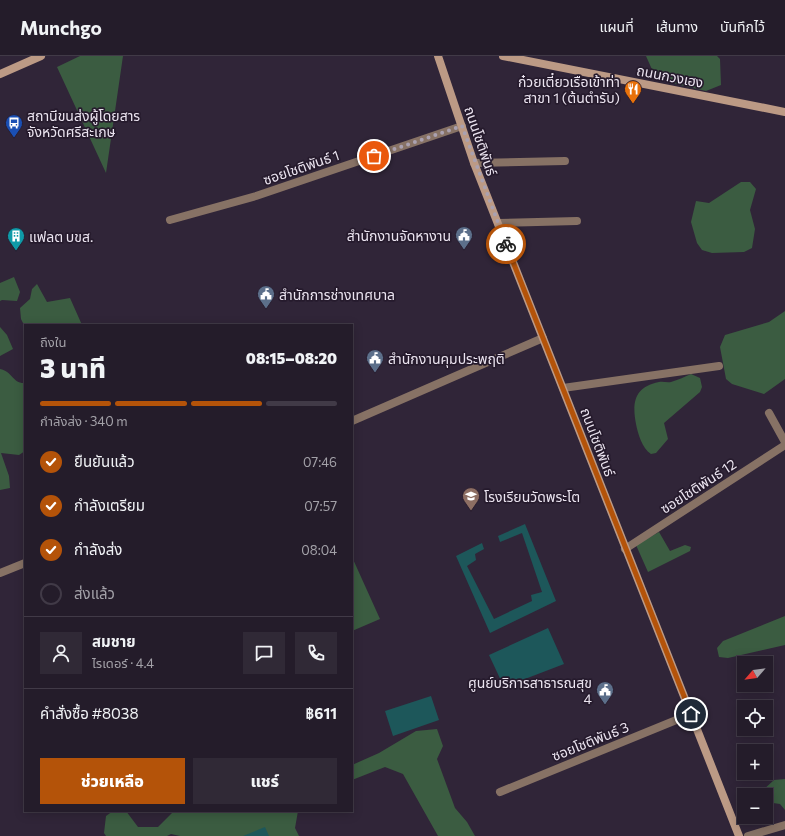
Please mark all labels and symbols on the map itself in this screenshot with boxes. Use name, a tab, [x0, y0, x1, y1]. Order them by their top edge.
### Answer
street label: ถนนกวงเฮง	[635, 61, 705, 91]
place label: ก๋วยเตี๋ยวเรือเข้าท่า สาขา 1 (ต้นตำรับ)	[518, 72, 620, 106]
restaurant icon: ก๋วยเตี๋ยวเรือเข้าท่า สาขา 1 (ต้นตำรับ)	[623, 79, 643, 104]
street label: ถนนโชติพันธ์	[461, 104, 501, 178]
place label: สถานีขนส่งผู้โดยสาร จังหวัดศรีสะเกษ	[27, 107, 140, 140]
bus stop icon: สถานีขนส่งผู้โดยสาร จังหวัดศรีสะเกษ	[4, 113, 24, 138]
pin	[357, 139, 391, 173]
street label: ซอยโชติพันธ์ 1	[261, 146, 341, 188]
courier	[486, 224, 526, 264]
public building icon: สำนักงานจัดหางาน	[454, 225, 474, 250]
building icon: แฟลต บขส.	[6, 226, 26, 251]
place label: สำนักงานจัดหางาน	[347, 227, 451, 244]
place label: แฟลต บขส.	[29, 228, 93, 245]
public building icon: สำนักการช่างเทศบาล	[256, 284, 276, 309]
place label: สำนักการช่างเทศบาล	[279, 286, 395, 303]
public building icon: สำนักงานคุมประพฤติ	[365, 348, 385, 373]
place label: สำนักงานคุมประพฤติ	[388, 350, 505, 368]
street label: ถนนโชติพันธ์	[577, 405, 619, 479]
street label: ซอยโชติพันธ์ 12	[657, 455, 739, 517]
school or university icon: โรงเรียนวัดพระโต	[461, 486, 481, 511]
place label: โรงเรียนวัดพระโต	[484, 488, 580, 505]
north arrow	[737, 656, 773, 692]
place label: ศูนย์บริการสาธารณสุข 4	[468, 674, 593, 707]
public building icon: ศูนย์บริการสาธารณสุข 4	[595, 680, 615, 705]
pin	[674, 697, 708, 731]
street label: ซอยโชติพันธ์ 3	[549, 718, 631, 764]

